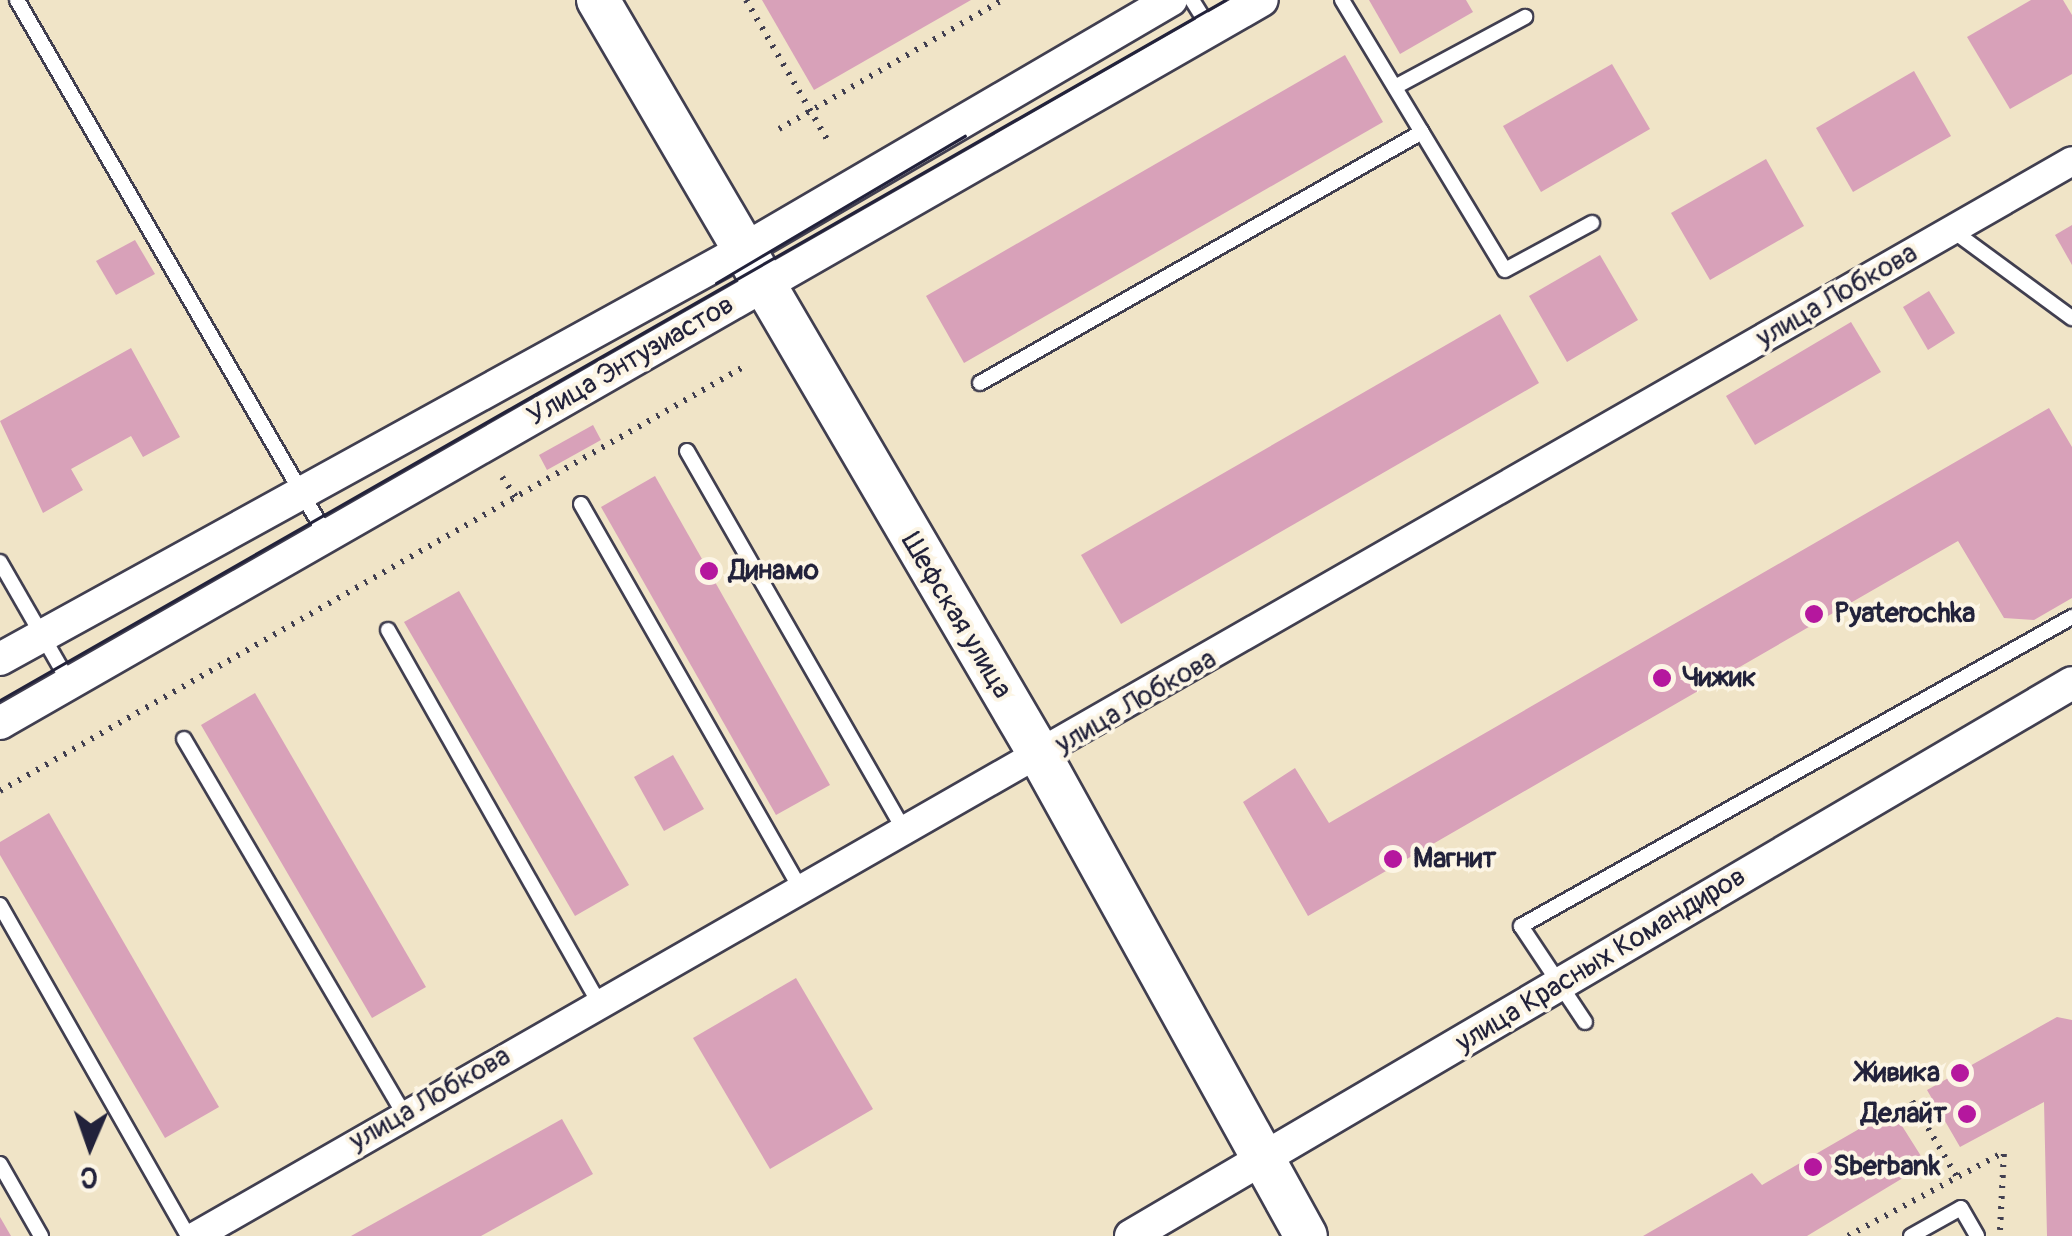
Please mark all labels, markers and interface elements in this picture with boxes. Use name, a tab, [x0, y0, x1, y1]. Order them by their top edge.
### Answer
street label: улица Лобкова	[1751, 236, 1923, 356]
street label: Улица Энтузиастов	[522, 288, 740, 434]
street label: Шефская улица	[893, 527, 1019, 705]
place label: Динамо	[729, 554, 819, 588]
marker: Динамо	[698, 560, 720, 582]
place label: Pyaterochka	[1834, 597, 1975, 631]
marker: Pyaterochka	[1803, 603, 1825, 625]
street label: улица Лобкова	[1050, 642, 1222, 762]
place label: Чижик	[1682, 661, 1756, 695]
marker: Чижик	[1651, 667, 1673, 689]
place label: Магнит	[1413, 842, 1496, 876]
marker: Магнит	[1382, 848, 1404, 870]
street label: улица Красных Командиров	[1450, 860, 1752, 1060]
street label: улица Лобкова	[344, 1039, 516, 1159]
place label: Живика	[1857, 1056, 1940, 1090]
marker: Живика	[1949, 1062, 1971, 1084]
north arrow	[40, 1096, 140, 1196]
place label: Делайт	[1861, 1097, 1947, 1131]
marker: Делайт	[1956, 1103, 1978, 1125]
place label: Sberbank	[1833, 1150, 1940, 1184]
marker: Sberbank	[1802, 1156, 1824, 1178]
text: С	[80, 1159, 98, 1194]

